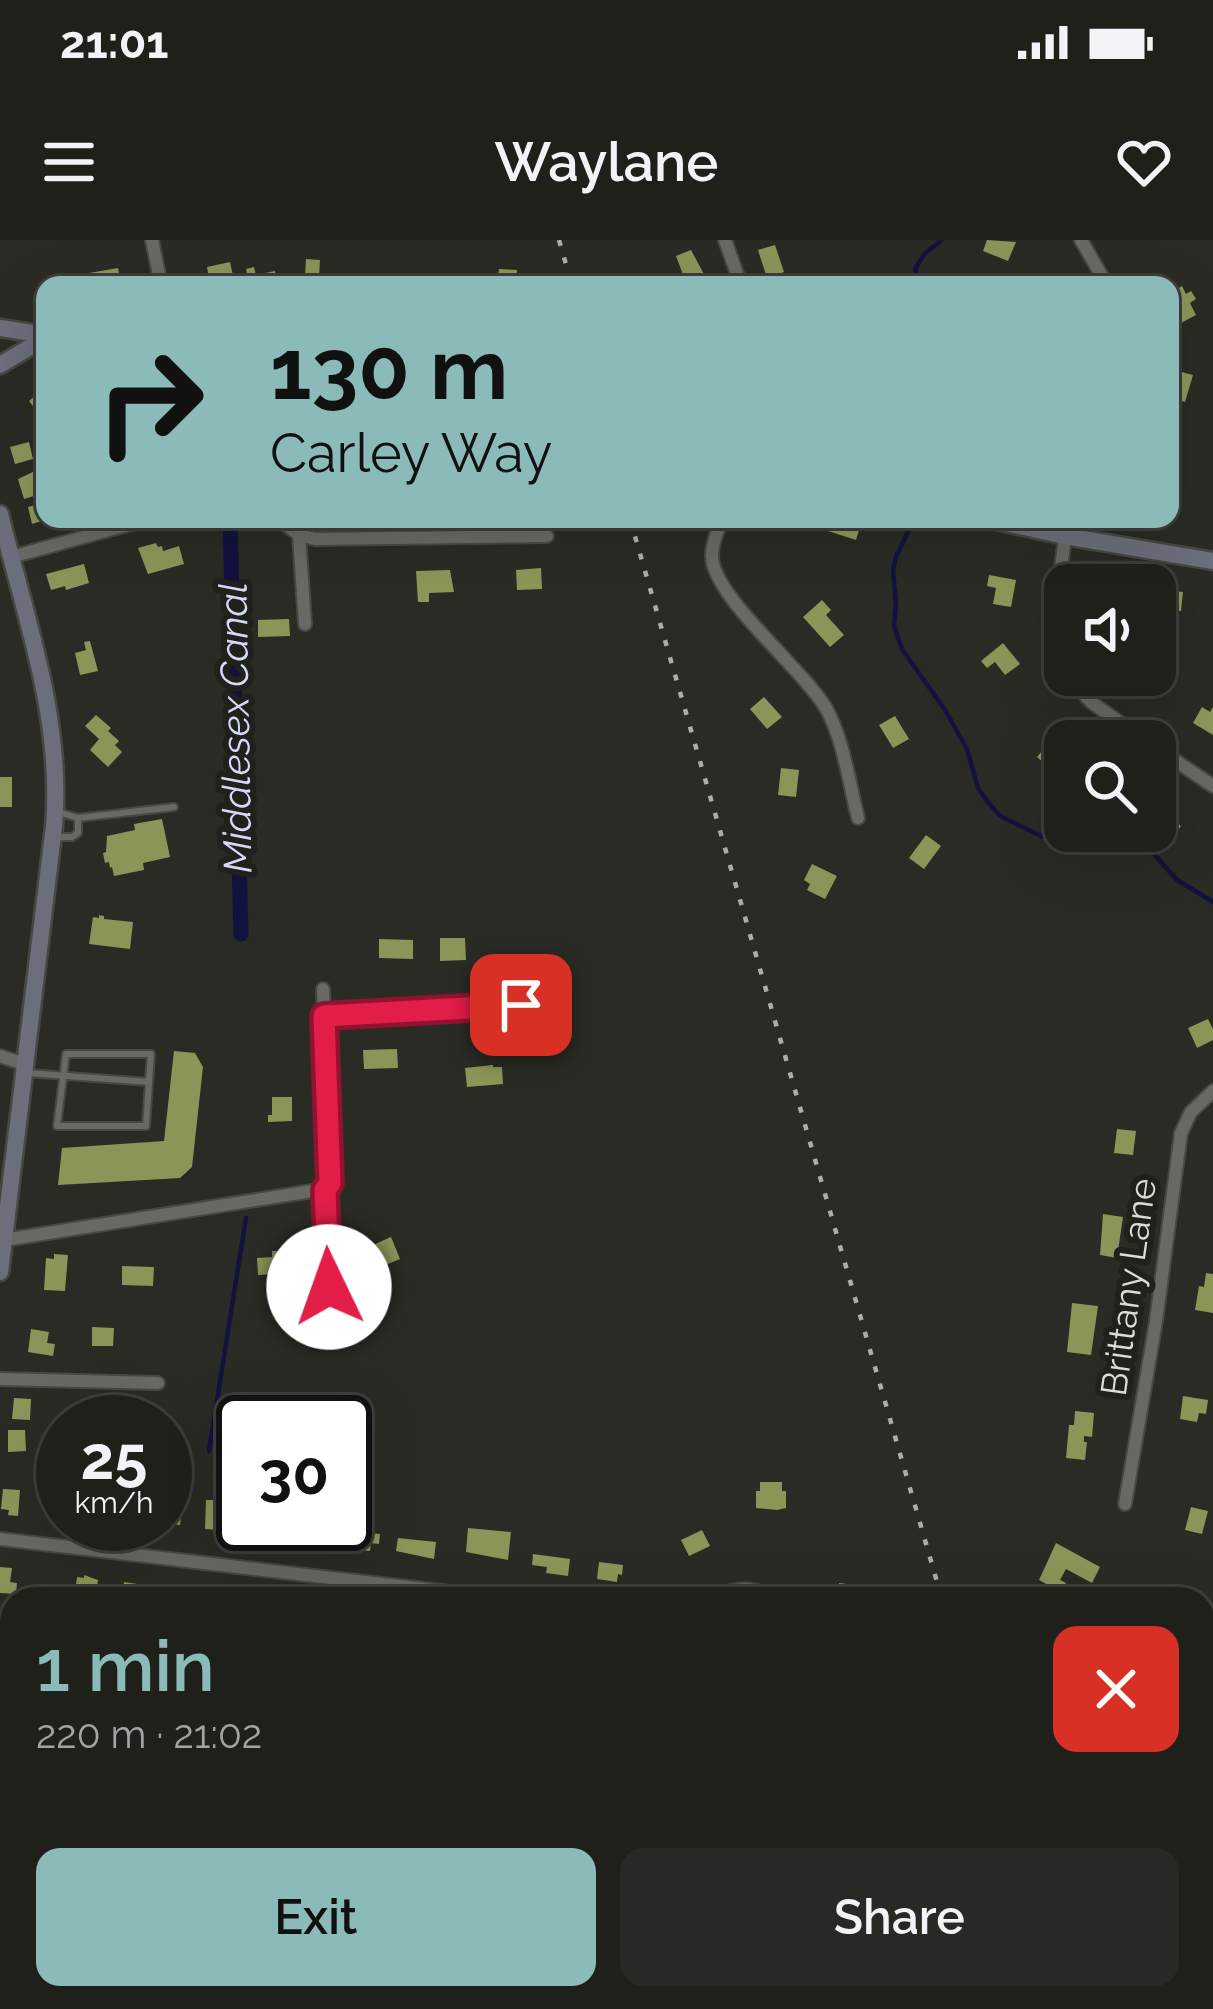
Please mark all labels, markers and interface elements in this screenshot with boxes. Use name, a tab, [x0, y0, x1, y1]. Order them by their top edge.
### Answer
text: 21:01	[60, 16, 169, 69]
icon: menu	[36, 129, 102, 195]
icon: heart	[1111, 129, 1177, 195]
text: Waylane	[495, 130, 718, 194]
text: 130 m	[270, 320, 508, 419]
icon: right	[72, 324, 228, 480]
text: Carley Way	[270, 421, 552, 485]
map controls	[1044, 564, 1176, 852]
button: sound	[1044, 564, 1176, 696]
water label: Middlesex Canal	[209, 582, 261, 874]
button: search	[1044, 720, 1176, 852]
pin	[470, 954, 572, 1056]
icon: arrive	[488, 972, 554, 1038]
street label: Brittany Lane	[1092, 1176, 1164, 1398]
position arrow	[266, 1224, 392, 1350]
speed limit sign: 30	[216, 1395, 372, 1551]
text: 25	[80, 1423, 148, 1493]
text: km/h	[74, 1485, 154, 1520]
text: 1 min	[36, 1623, 215, 1708]
button: close	[1053, 1626, 1179, 1752]
text: 220 m · 21:02	[36, 1711, 262, 1757]
button: Exit	[36, 1848, 596, 1986]
button: Share	[620, 1848, 1179, 1986]

